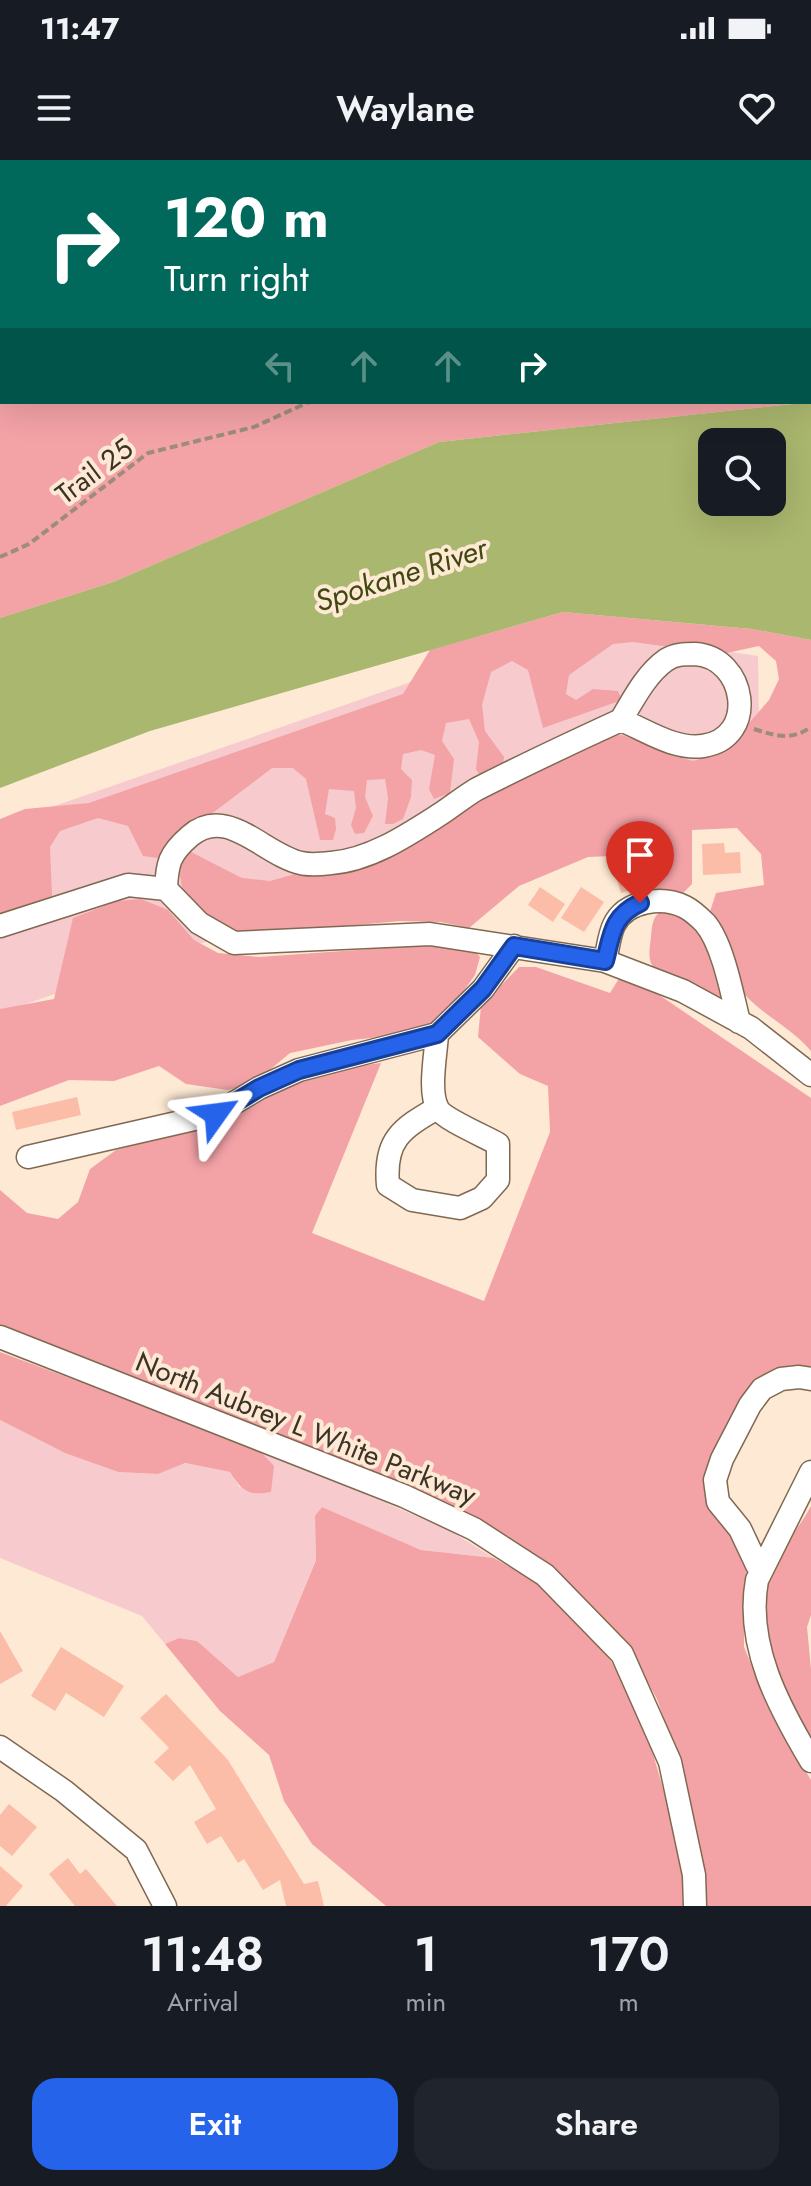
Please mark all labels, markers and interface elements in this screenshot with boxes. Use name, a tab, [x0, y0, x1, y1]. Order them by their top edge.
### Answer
text: 11:47	[40, 7, 119, 50]
text: Waylane	[336, 82, 475, 134]
icon: menu	[32, 86, 76, 130]
icon: heart	[735, 86, 779, 130]
text: 120 m	[164, 177, 329, 258]
icon: right	[32, 192, 136, 296]
text: Turn right	[164, 252, 309, 304]
icon: left	[258, 344, 302, 388]
icon: ahead	[342, 344, 386, 388]
icon: ahead	[426, 344, 470, 388]
icon: right	[510, 344, 554, 388]
map controls	[698, 428, 786, 516]
button: search	[698, 428, 786, 516]
street label: Trail 25	[47, 429, 142, 514]
water label: Spokane River	[309, 526, 494, 623]
pin	[606, 821, 674, 903]
icon: arrive	[618, 833, 662, 877]
position arrow	[174, 1072, 258, 1156]
street label: North Aubrey L White Parkway	[129, 1341, 483, 1516]
text: 11:48	[141, 1920, 264, 1989]
text: 1	[414, 1920, 438, 1989]
text: 170	[587, 1920, 670, 1989]
text: Arrival	[167, 1983, 239, 2021]
text: min	[406, 1983, 446, 2021]
text: m	[618, 1983, 639, 2021]
button: Exit	[32, 2078, 398, 2170]
button: Share	[414, 2078, 779, 2170]

